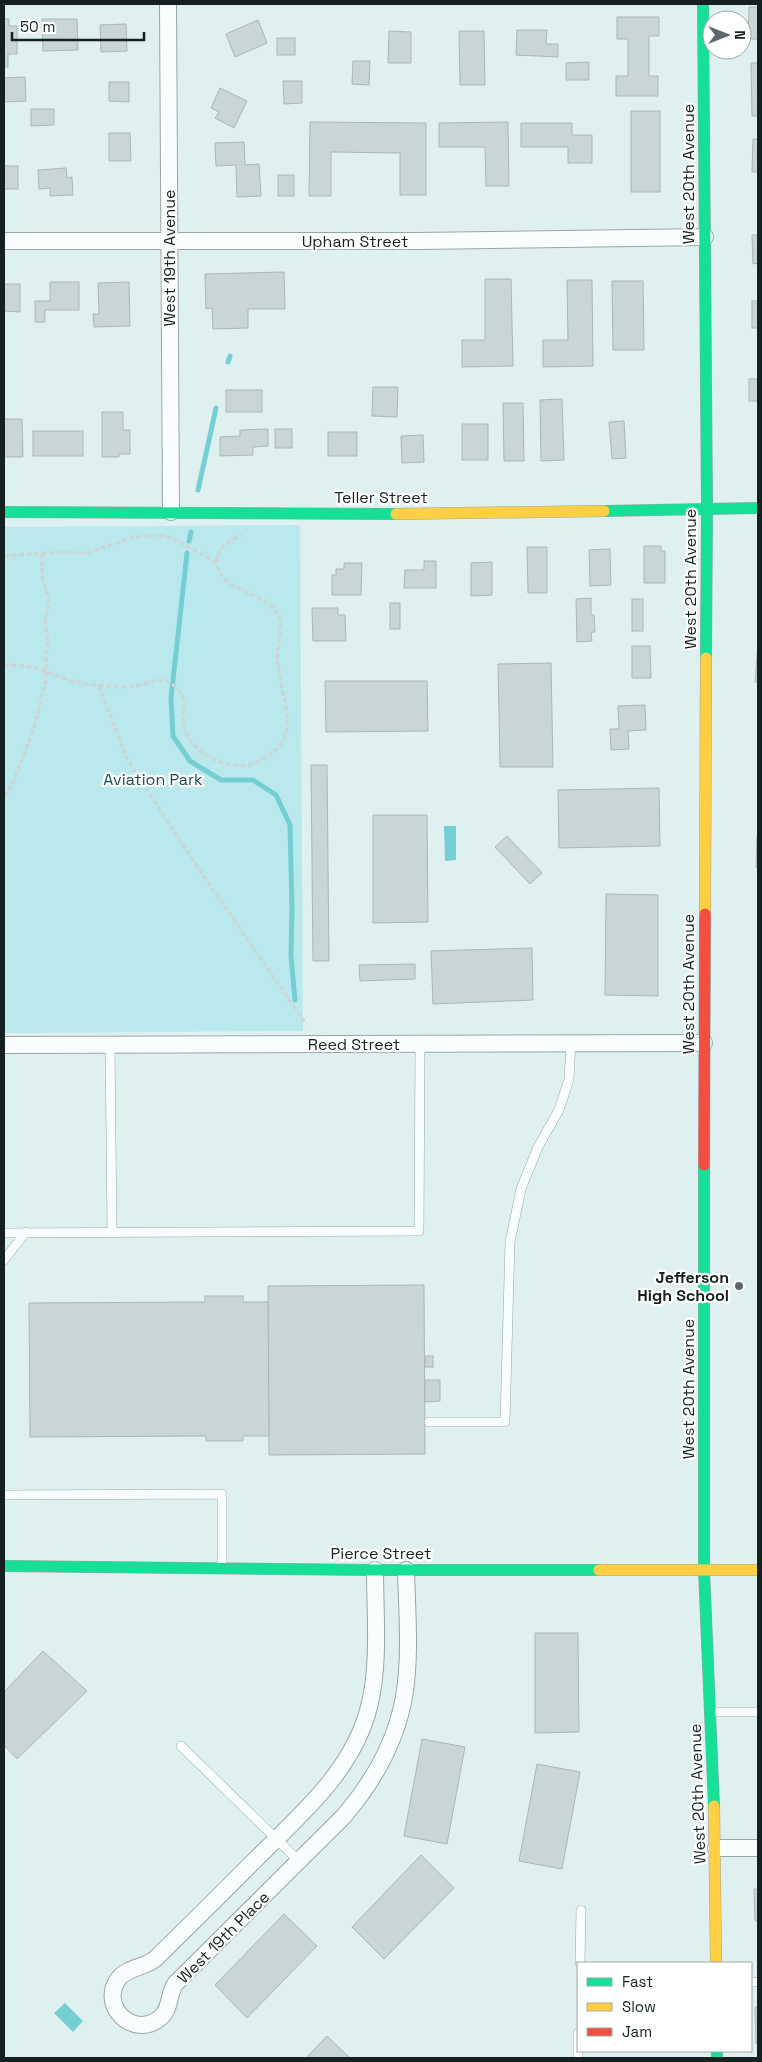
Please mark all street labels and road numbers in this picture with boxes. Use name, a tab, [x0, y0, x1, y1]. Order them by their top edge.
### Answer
street label: West 20th Avenue	[678, 104, 699, 244]
street label: West 19th Avenue	[159, 189, 180, 327]
street label: Upham Street	[302, 231, 408, 252]
street label: Teller Street	[334, 487, 428, 508]
street label: West 20th Avenue	[680, 509, 701, 649]
street label: West 20th Avenue	[678, 914, 699, 1054]
street label: Reed Street	[308, 1034, 400, 1055]
street label: West 20th Avenue	[678, 1319, 699, 1459]
street label: Pierce Street	[331, 1543, 431, 1564]
street label: West 20th Avenue	[685, 1723, 710, 1865]
street label: West 19th Place	[173, 1887, 274, 1988]

